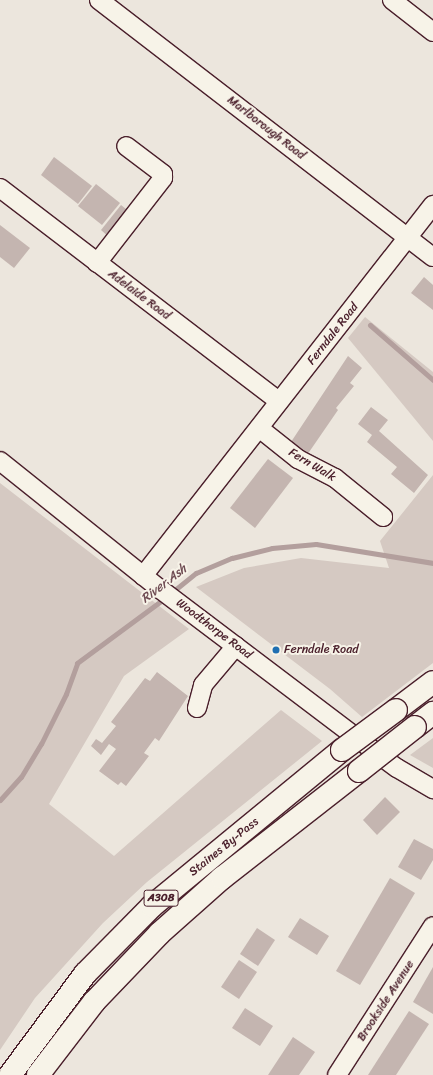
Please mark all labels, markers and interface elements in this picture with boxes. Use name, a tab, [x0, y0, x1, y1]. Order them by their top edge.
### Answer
street label: Marlborough Road	[224, 93, 308, 163]
street label: Adelaide Road	[105, 267, 173, 323]
street label: Ferndale Road	[304, 300, 362, 368]
street label: Fern Walk	[286, 445, 338, 485]
water label: River Ash	[138, 561, 190, 607]
street label: Woodthorpe Road	[173, 596, 255, 662]
place label: Ferndale Road	[284, 643, 358, 657]
marker: Ferndale Road	[271, 645, 281, 655]
street label: Staines By-Pass	[186, 815, 262, 879]
road number: A308	[143, 889, 179, 907]
street label: Brookside Avenue	[355, 958, 417, 1044]

